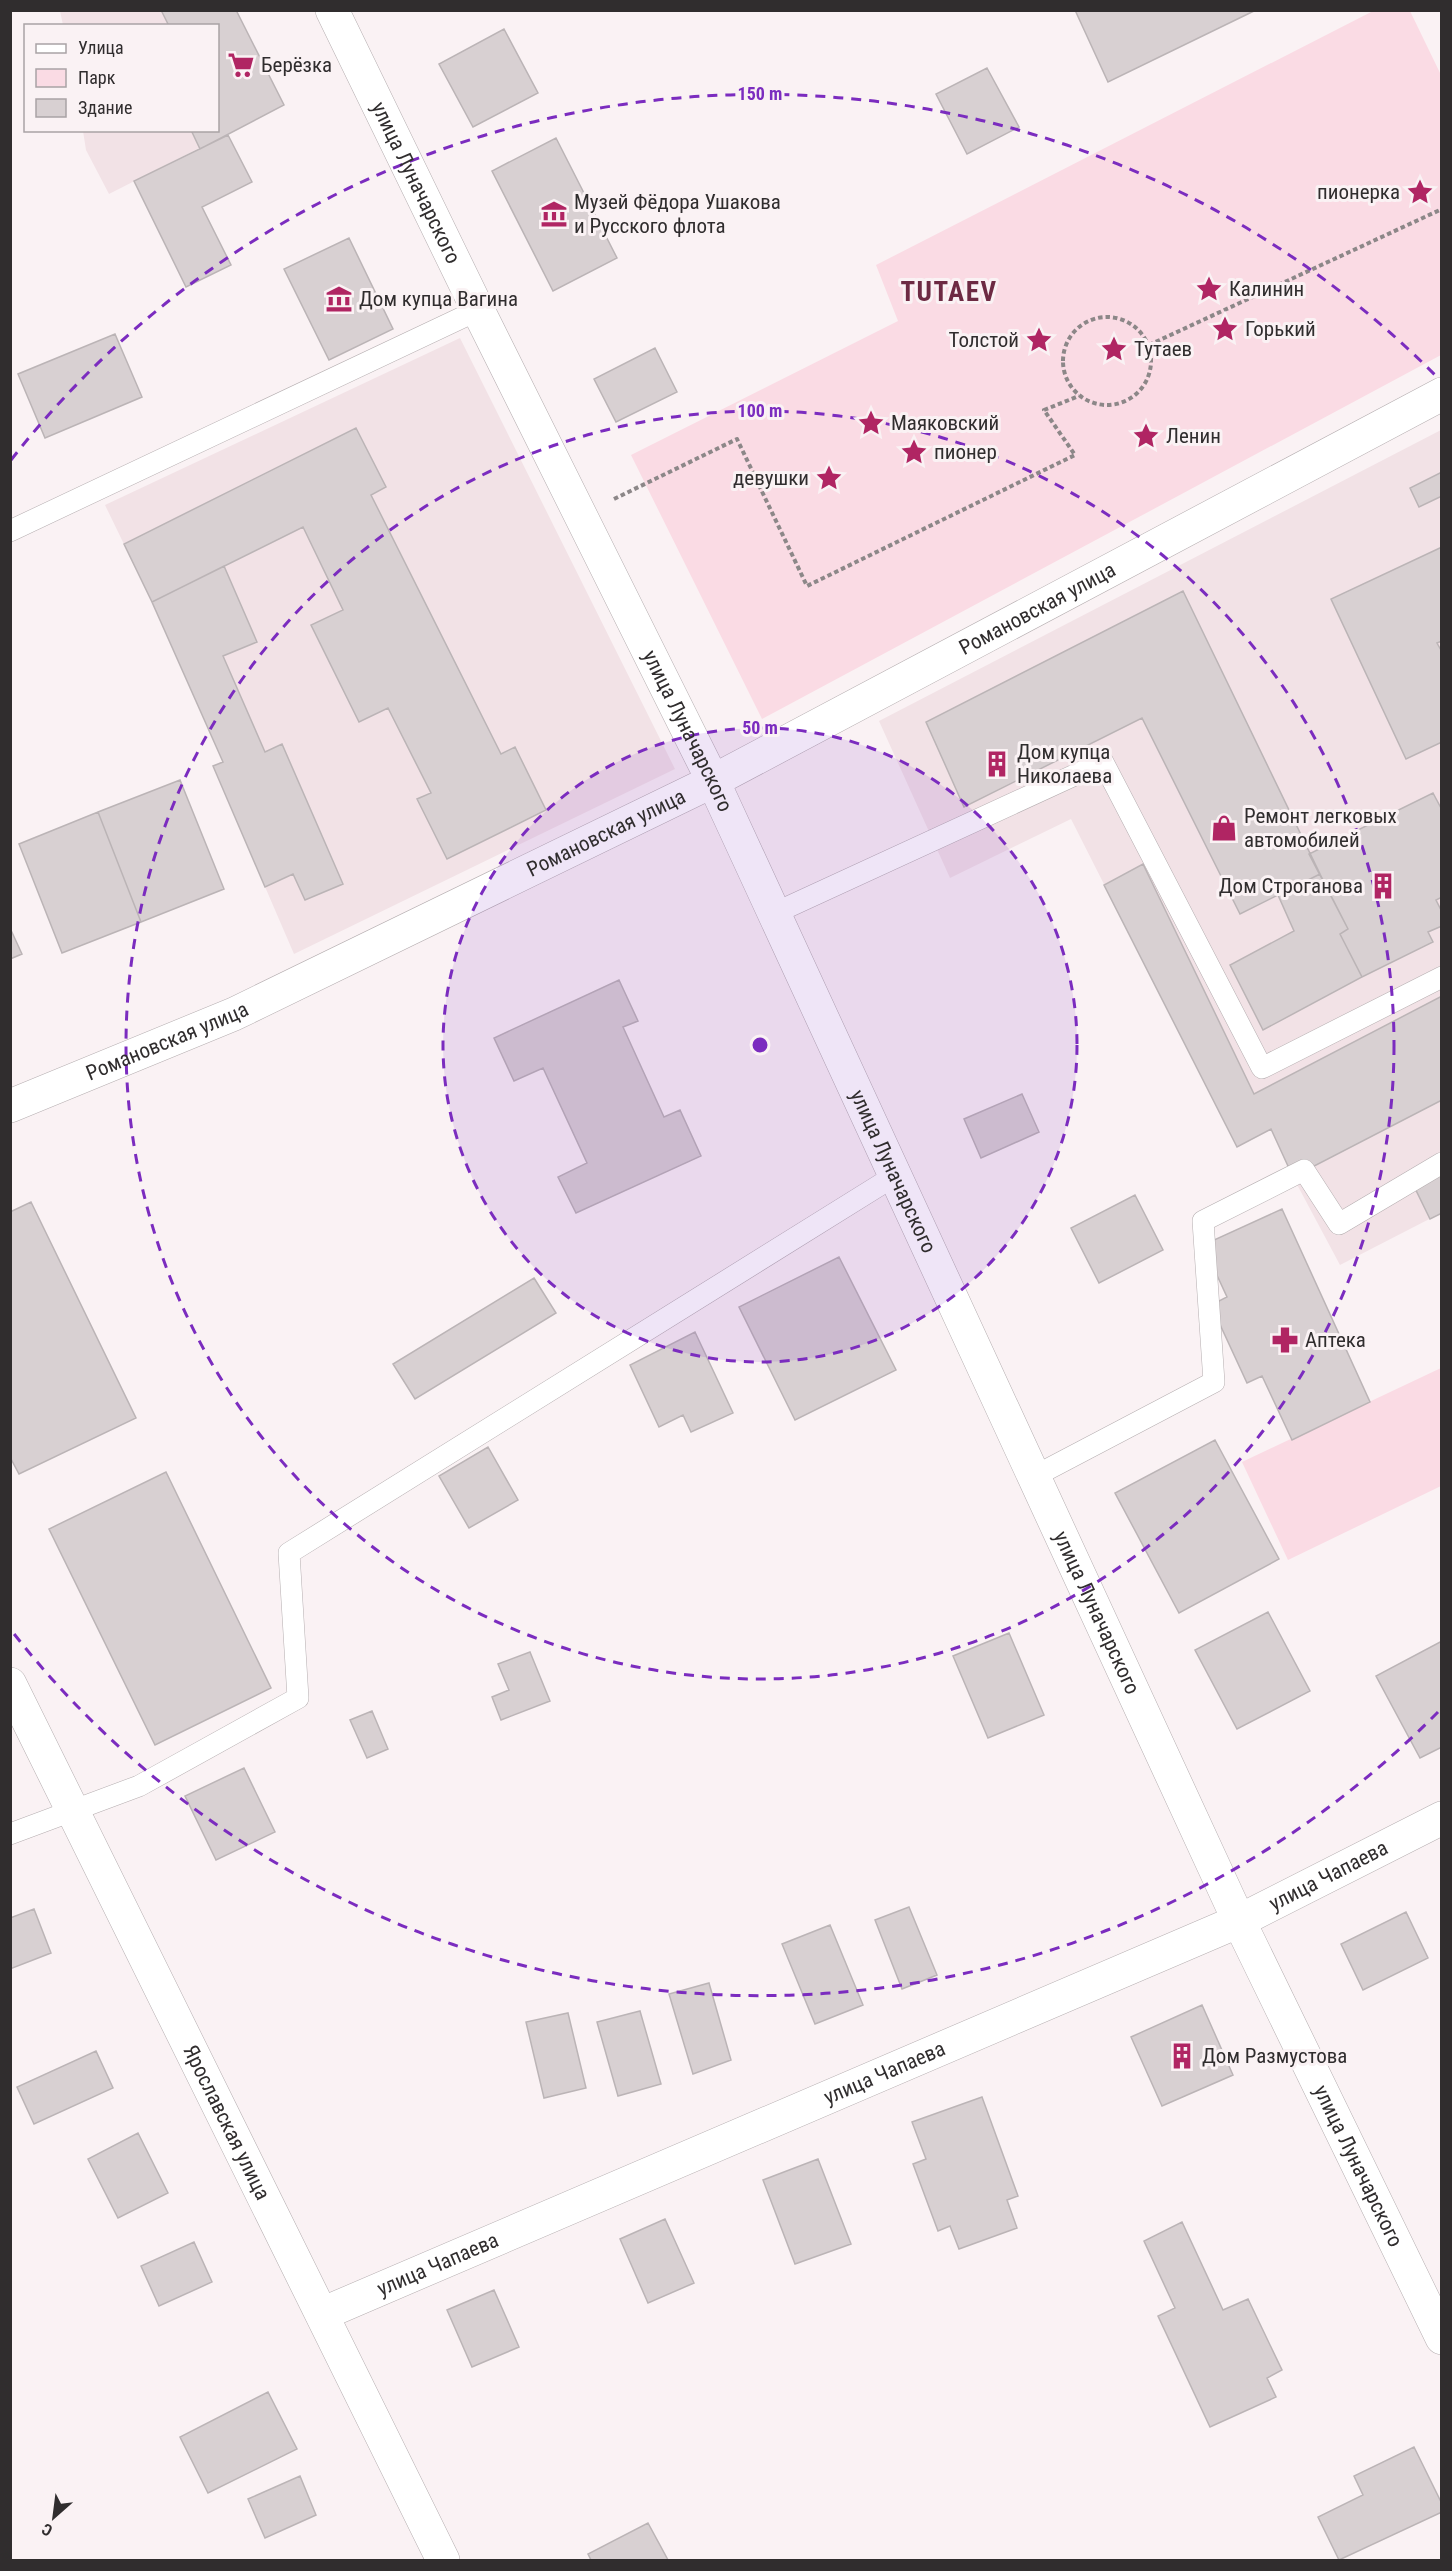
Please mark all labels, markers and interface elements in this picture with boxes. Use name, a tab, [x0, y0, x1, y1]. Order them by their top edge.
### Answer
legend	[24, 24, 219, 132]
text: Улица	[78, 37, 124, 58]
supermarket icon: Берёзка	[226, 50, 256, 80]
place label: Берёзка	[261, 53, 332, 77]
text: Парк	[78, 67, 116, 88]
text: 150 m	[738, 83, 782, 104]
text: Здание	[78, 97, 132, 118]
street label: улица Луначарского	[367, 98, 466, 267]
place icon: пионерка	[1405, 177, 1435, 207]
place label: пионерка	[1317, 180, 1400, 204]
place label: Музей Фёдора Ушакова и Русского флота	[574, 190, 781, 238]
museum icon: Музей Фёдора Ушакова и Русского флота	[539, 199, 569, 229]
place icon: Калинин	[1194, 274, 1224, 304]
district label: TUTAEV	[900, 276, 998, 308]
place label: Калинин	[1229, 277, 1304, 301]
museum icon: Дом купца Вагина	[324, 284, 354, 314]
place label: Дом купца Вагина	[359, 287, 518, 311]
place icon: Горький	[1210, 314, 1240, 344]
place label: Горький	[1245, 317, 1316, 341]
place icon: Толстой	[1024, 325, 1054, 355]
place label: Толстой	[949, 328, 1019, 352]
place icon: Тутаев	[1099, 334, 1129, 364]
place label: Тутаев	[1134, 337, 1192, 361]
text: 100 m	[738, 400, 782, 421]
place icon: Маяковский	[856, 408, 886, 438]
place label: Маяковский	[891, 411, 999, 435]
place icon: Ленин	[1131, 421, 1161, 451]
place label: Ленин	[1166, 424, 1221, 448]
place icon: пионер	[899, 437, 929, 467]
place label: пионер	[934, 440, 997, 464]
place icon: девушки	[814, 463, 844, 493]
place label: девушки	[733, 466, 809, 490]
street label: Романовская улица	[955, 558, 1119, 660]
street label: улица Луначарского	[638, 646, 737, 815]
text: 50 m	[742, 717, 778, 738]
place label: Дом купца Николаева	[1017, 740, 1112, 788]
building icon: Дом купца Николаева	[982, 749, 1012, 779]
street label: Романовская улица	[523, 784, 689, 882]
place label: Ремонт легковых автомобилей	[1244, 804, 1397, 852]
shop icon: Ремонт легковых автомобилей	[1209, 813, 1239, 843]
building icon: Дом Строганова	[1368, 871, 1398, 901]
place label: Дом Строганова	[1219, 874, 1363, 898]
street label: Романовская улица	[83, 997, 252, 1085]
centre of rings	[750, 1035, 770, 1055]
street label: улица Луначарского	[845, 1086, 941, 1257]
pharmacy icon: Аптека	[1270, 1325, 1300, 1355]
place label: Аптека	[1305, 1328, 1366, 1352]
street label: улица Луначарского	[1049, 1527, 1145, 1698]
street label: улица Чапаева	[1265, 1836, 1392, 1916]
street label: улица Чапаева	[820, 2036, 949, 2109]
street label: Ярославская улица	[178, 2041, 275, 2204]
building icon: Дом Размустова	[1167, 2041, 1197, 2071]
place label: Дом Размустова	[1202, 2044, 1347, 2068]
street label: улица Луначарского	[1309, 2081, 1408, 2251]
street label: улица Чапаева	[374, 2228, 502, 2301]
north arrow	[24, 2487, 84, 2547]
text: С	[39, 2519, 56, 2540]

